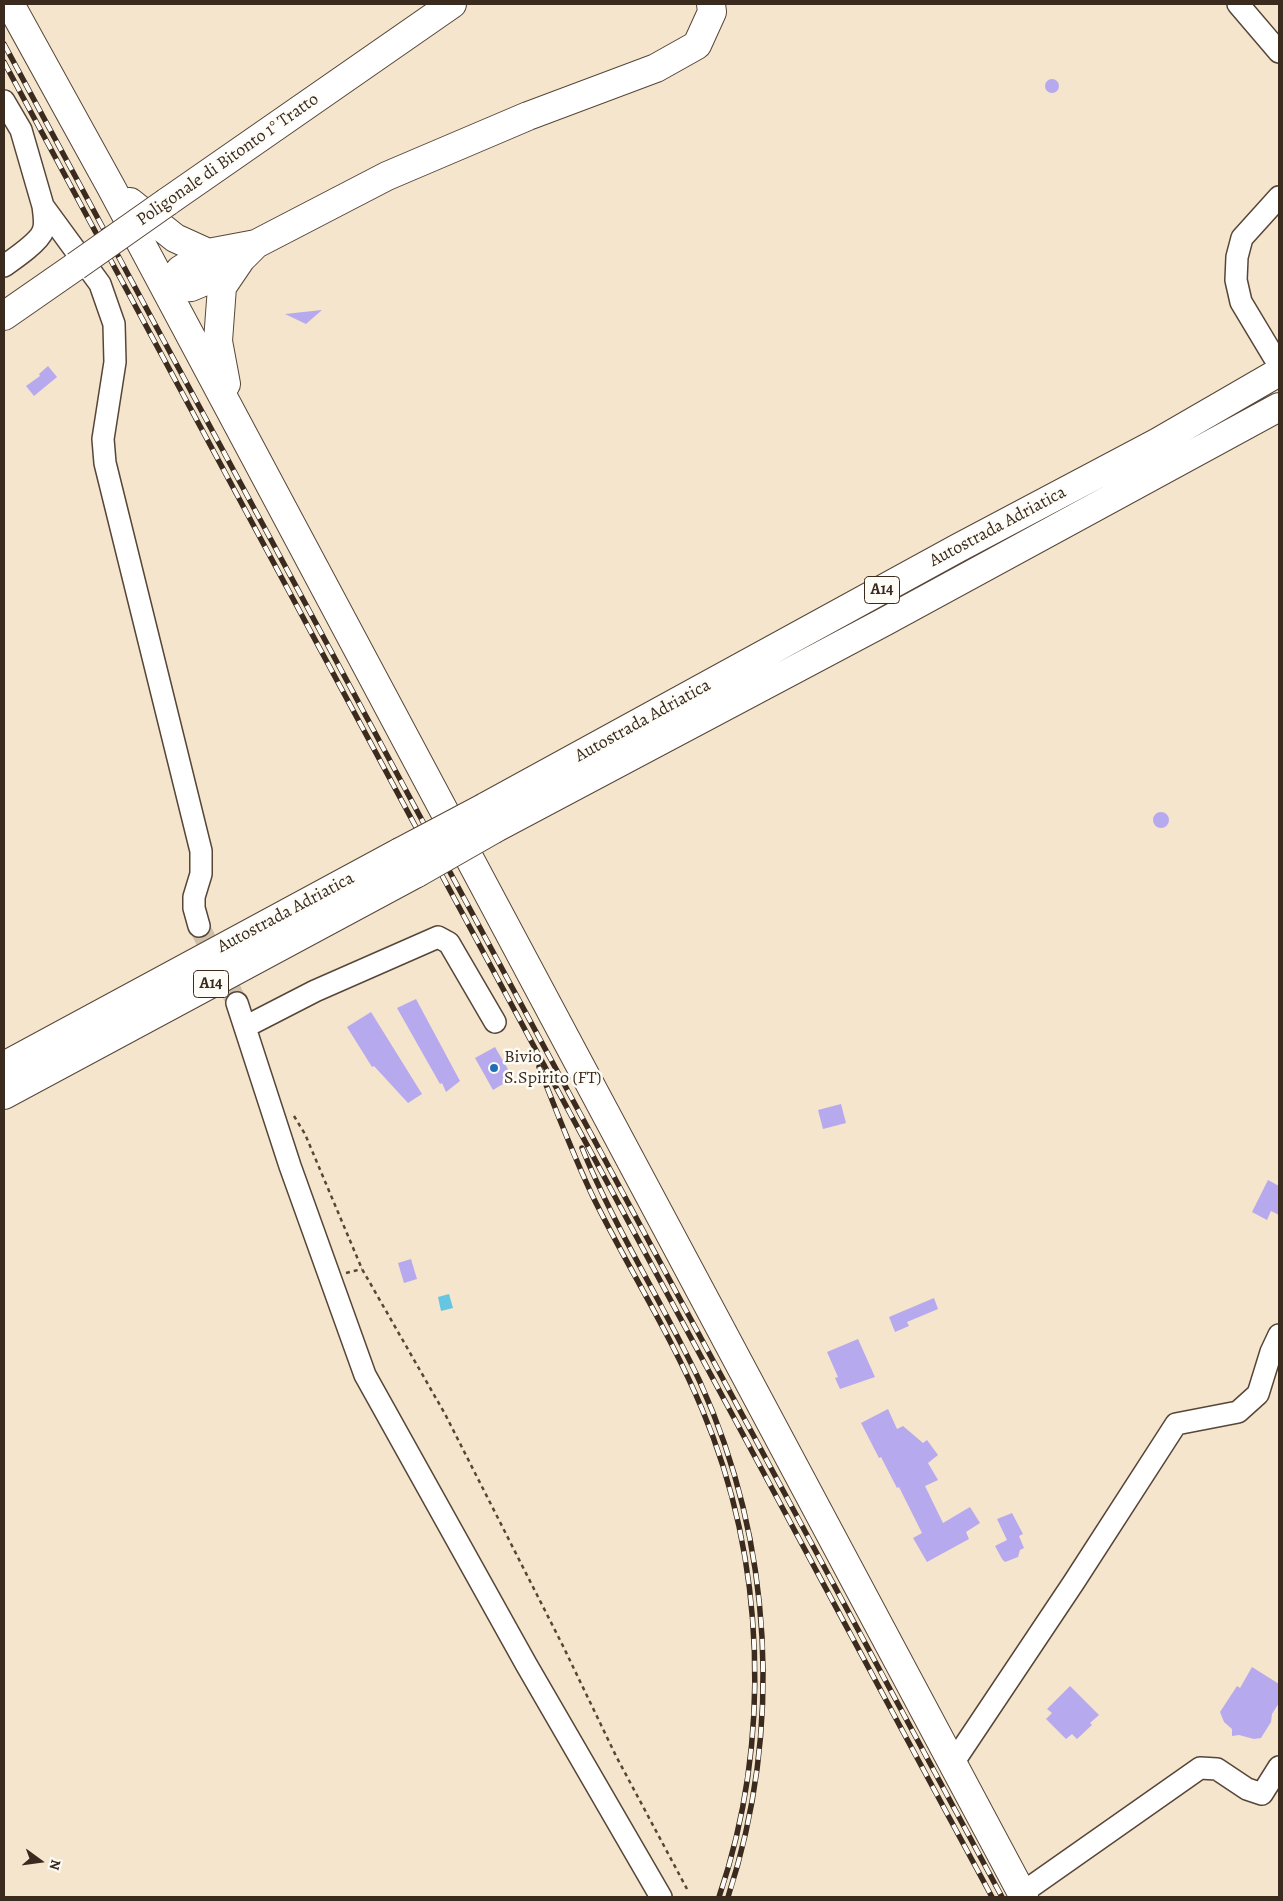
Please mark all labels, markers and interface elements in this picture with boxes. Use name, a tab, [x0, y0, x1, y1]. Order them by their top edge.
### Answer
street label: Poligonale di Bitonto 1° Tratto	[133, 89, 323, 231]
street label: Autostrada Adriatica	[926, 482, 1070, 572]
road number: A14	[864, 576, 900, 604]
street label: Autostrada Adriatica	[571, 675, 715, 767]
street label: Autostrada Adriatica	[214, 868, 358, 958]
road number: A14	[194, 971, 228, 998]
place label: Bivio S.Spirito (FT)	[504, 1047, 601, 1090]
marker: Bivio S.Spirito (FT)	[488, 1062, 500, 1074]
north arrow	[15, 1836, 65, 1886]
text: N	[45, 1857, 65, 1872]

